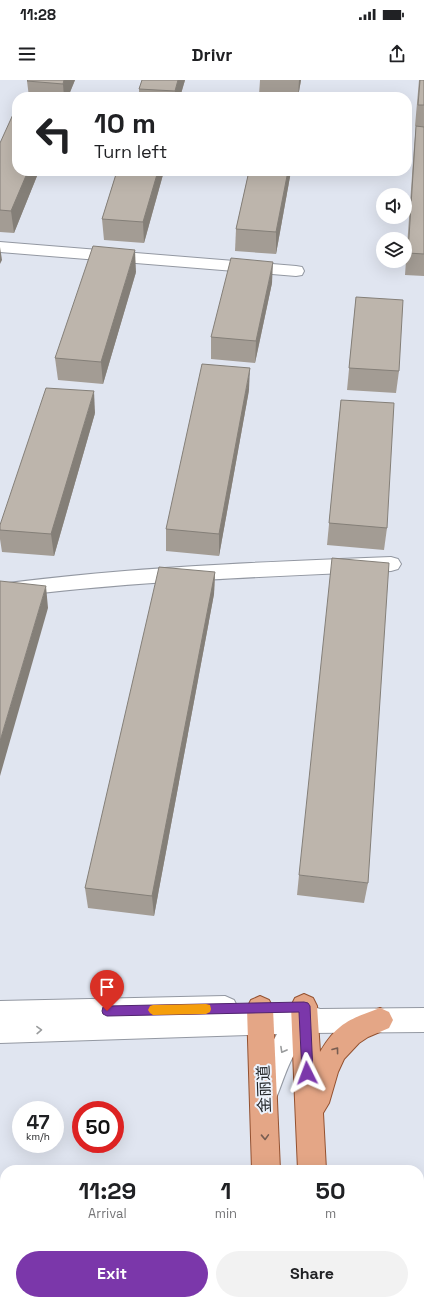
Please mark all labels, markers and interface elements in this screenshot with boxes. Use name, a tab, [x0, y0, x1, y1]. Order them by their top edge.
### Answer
text: 11:28	[20, 5, 56, 24]
icon: menu	[16, 43, 38, 65]
text: Drivr	[192, 43, 232, 66]
icon: share	[386, 43, 408, 65]
text: 10 m	[94, 105, 156, 141]
icon: left	[28, 108, 80, 160]
text: Turn left	[94, 140, 167, 163]
map controls	[376, 188, 412, 268]
button: sound	[376, 188, 412, 224]
button: layers	[376, 232, 412, 268]
pin	[90, 970, 124, 1011]
icon: arrive	[96, 976, 118, 998]
one-way arrow	[36, 1026, 42, 1034]
one-way arrow	[280, 1046, 287, 1053]
one-way arrow	[331, 1048, 338, 1055]
position arrow	[286, 1052, 328, 1094]
street label: 金丽道	[253, 1065, 275, 1113]
speed limit sign: 50	[72, 1101, 124, 1153]
text: 47	[27, 1109, 49, 1135]
text: km/h	[26, 1130, 50, 1143]
one-way arrow	[261, 1134, 269, 1140]
text: 11:29	[78, 1175, 136, 1206]
text: 1	[220, 1175, 231, 1206]
text: 50	[316, 1175, 346, 1206]
text: Arrival	[88, 1205, 127, 1222]
text: min	[215, 1205, 237, 1222]
text: m	[325, 1205, 336, 1222]
button: Exit	[16, 1251, 208, 1297]
button: Share	[216, 1251, 408, 1297]

